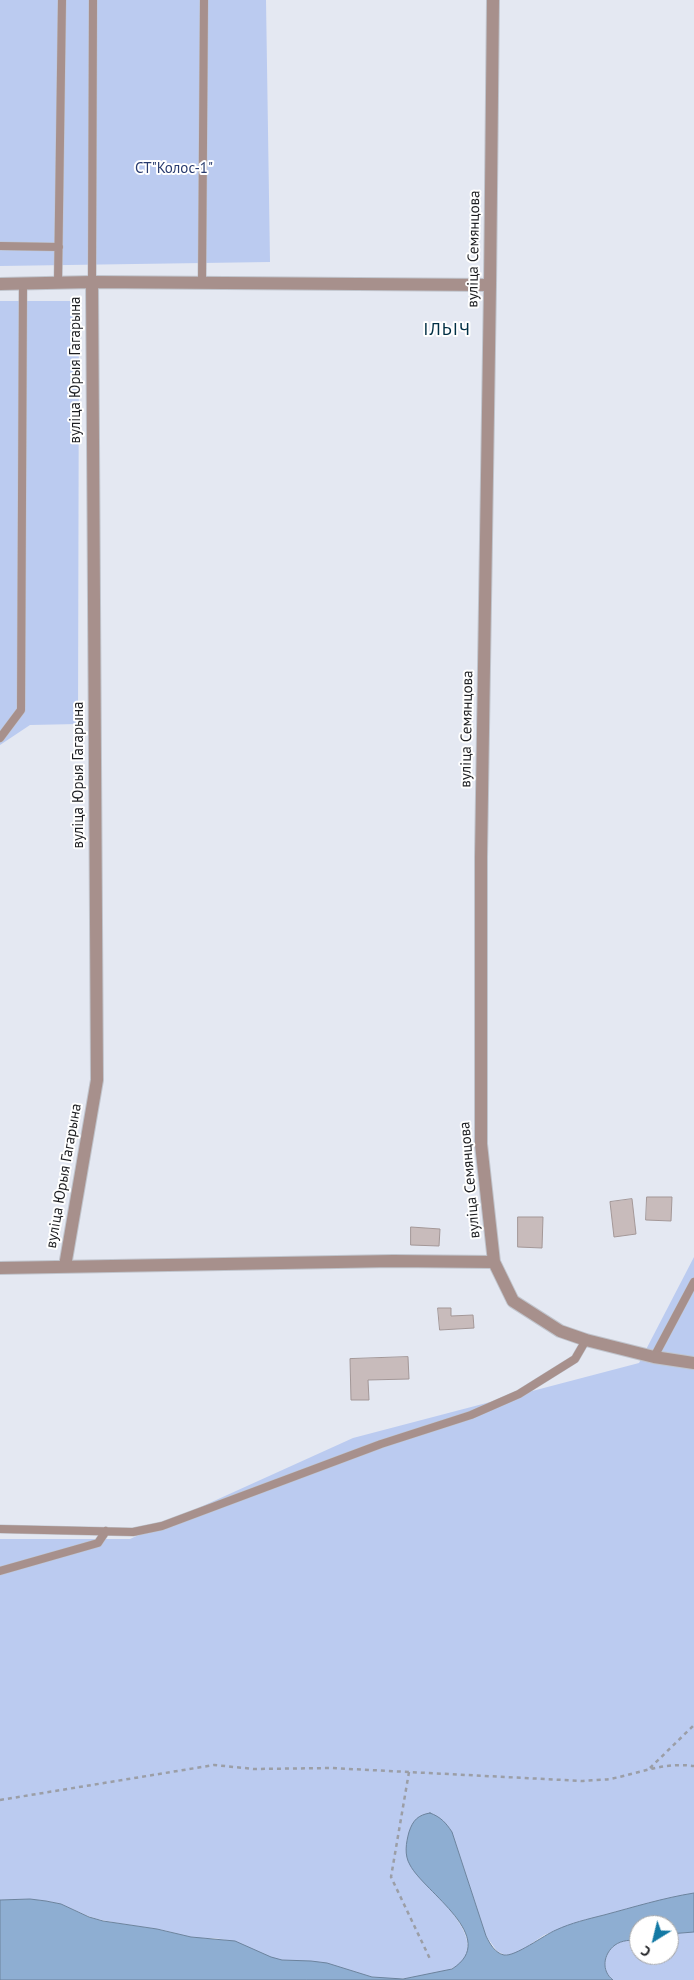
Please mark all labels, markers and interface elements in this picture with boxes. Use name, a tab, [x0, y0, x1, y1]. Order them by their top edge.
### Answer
park label: СТ"Колос-1"	[135, 160, 213, 178]
street label: вуліца Семянцова	[464, 190, 484, 308]
street label: вуліца Юрыя Гагарына	[67, 297, 85, 443]
district label: ІЛЬІЧ	[423, 319, 471, 341]
street label: вуліца Семянцова	[457, 670, 477, 788]
street label: вуліца Юрыя Гагарына	[70, 702, 88, 848]
street label: вуліца Юрыя Гагарына	[42, 1102, 86, 1250]
street label: вуліца Семянцова	[456, 1121, 484, 1239]
north arrow	[629, 1915, 679, 1965]
text: С	[637, 1942, 654, 1961]

